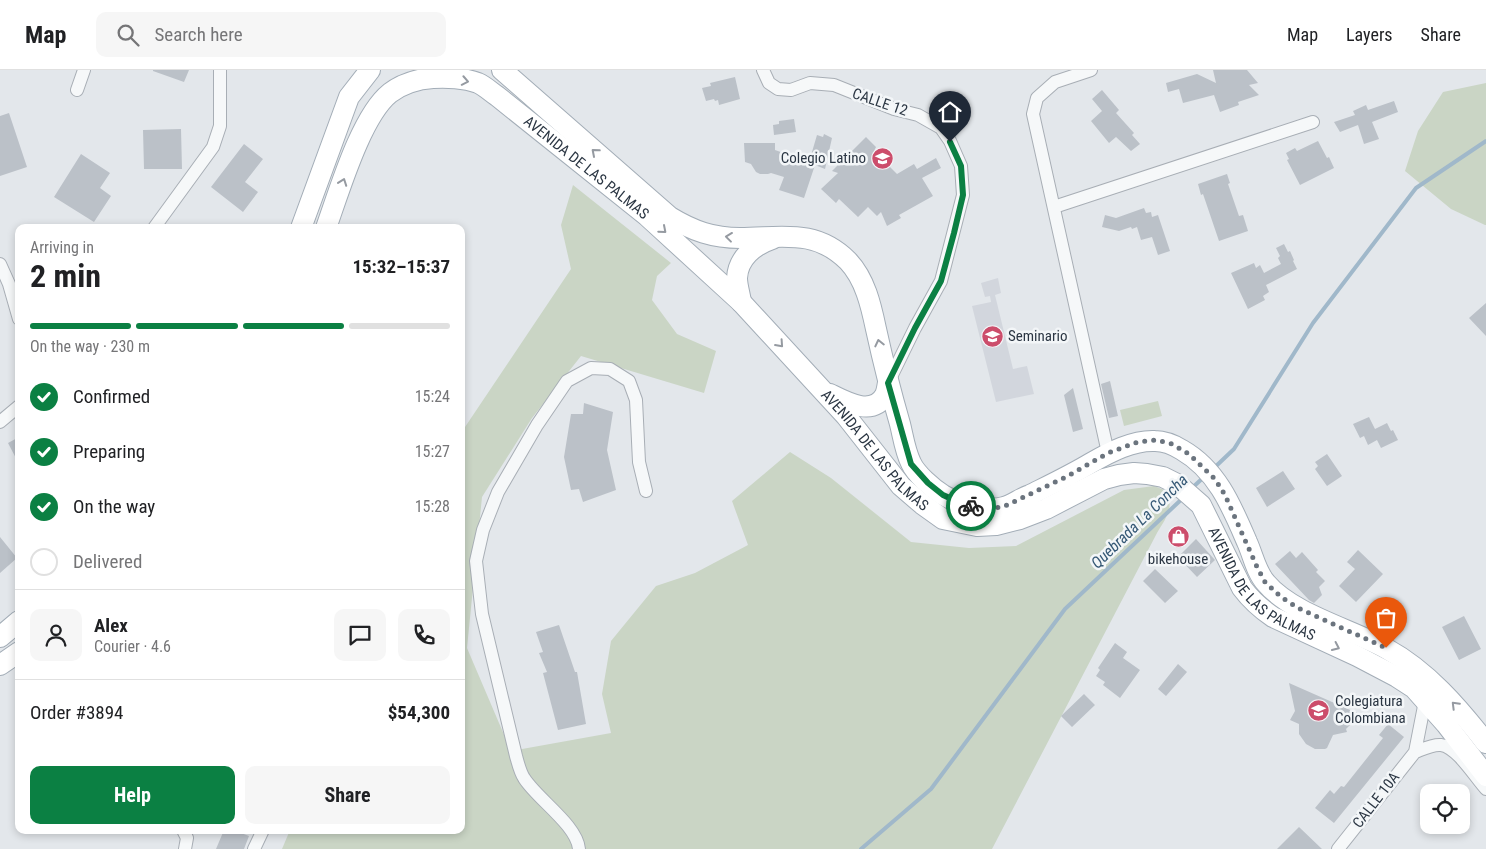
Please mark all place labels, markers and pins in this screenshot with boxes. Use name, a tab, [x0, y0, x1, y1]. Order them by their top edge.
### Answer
pin	[929, 91, 971, 142]
school or university icon: Colegio Latino	[870, 146, 894, 170]
place label: Colegio Latino	[781, 149, 866, 167]
school or university icon: Seminario	[980, 324, 1004, 348]
place label: Seminario	[1008, 327, 1068, 345]
shop icon: bikehouse	[1166, 524, 1190, 548]
place label: bikehouse	[1148, 550, 1208, 568]
pin	[1365, 597, 1407, 648]
place label: Colegiatura Colombiana	[1335, 692, 1406, 727]
school or university icon: Colegiatura Colombiana	[1307, 698, 1331, 722]

